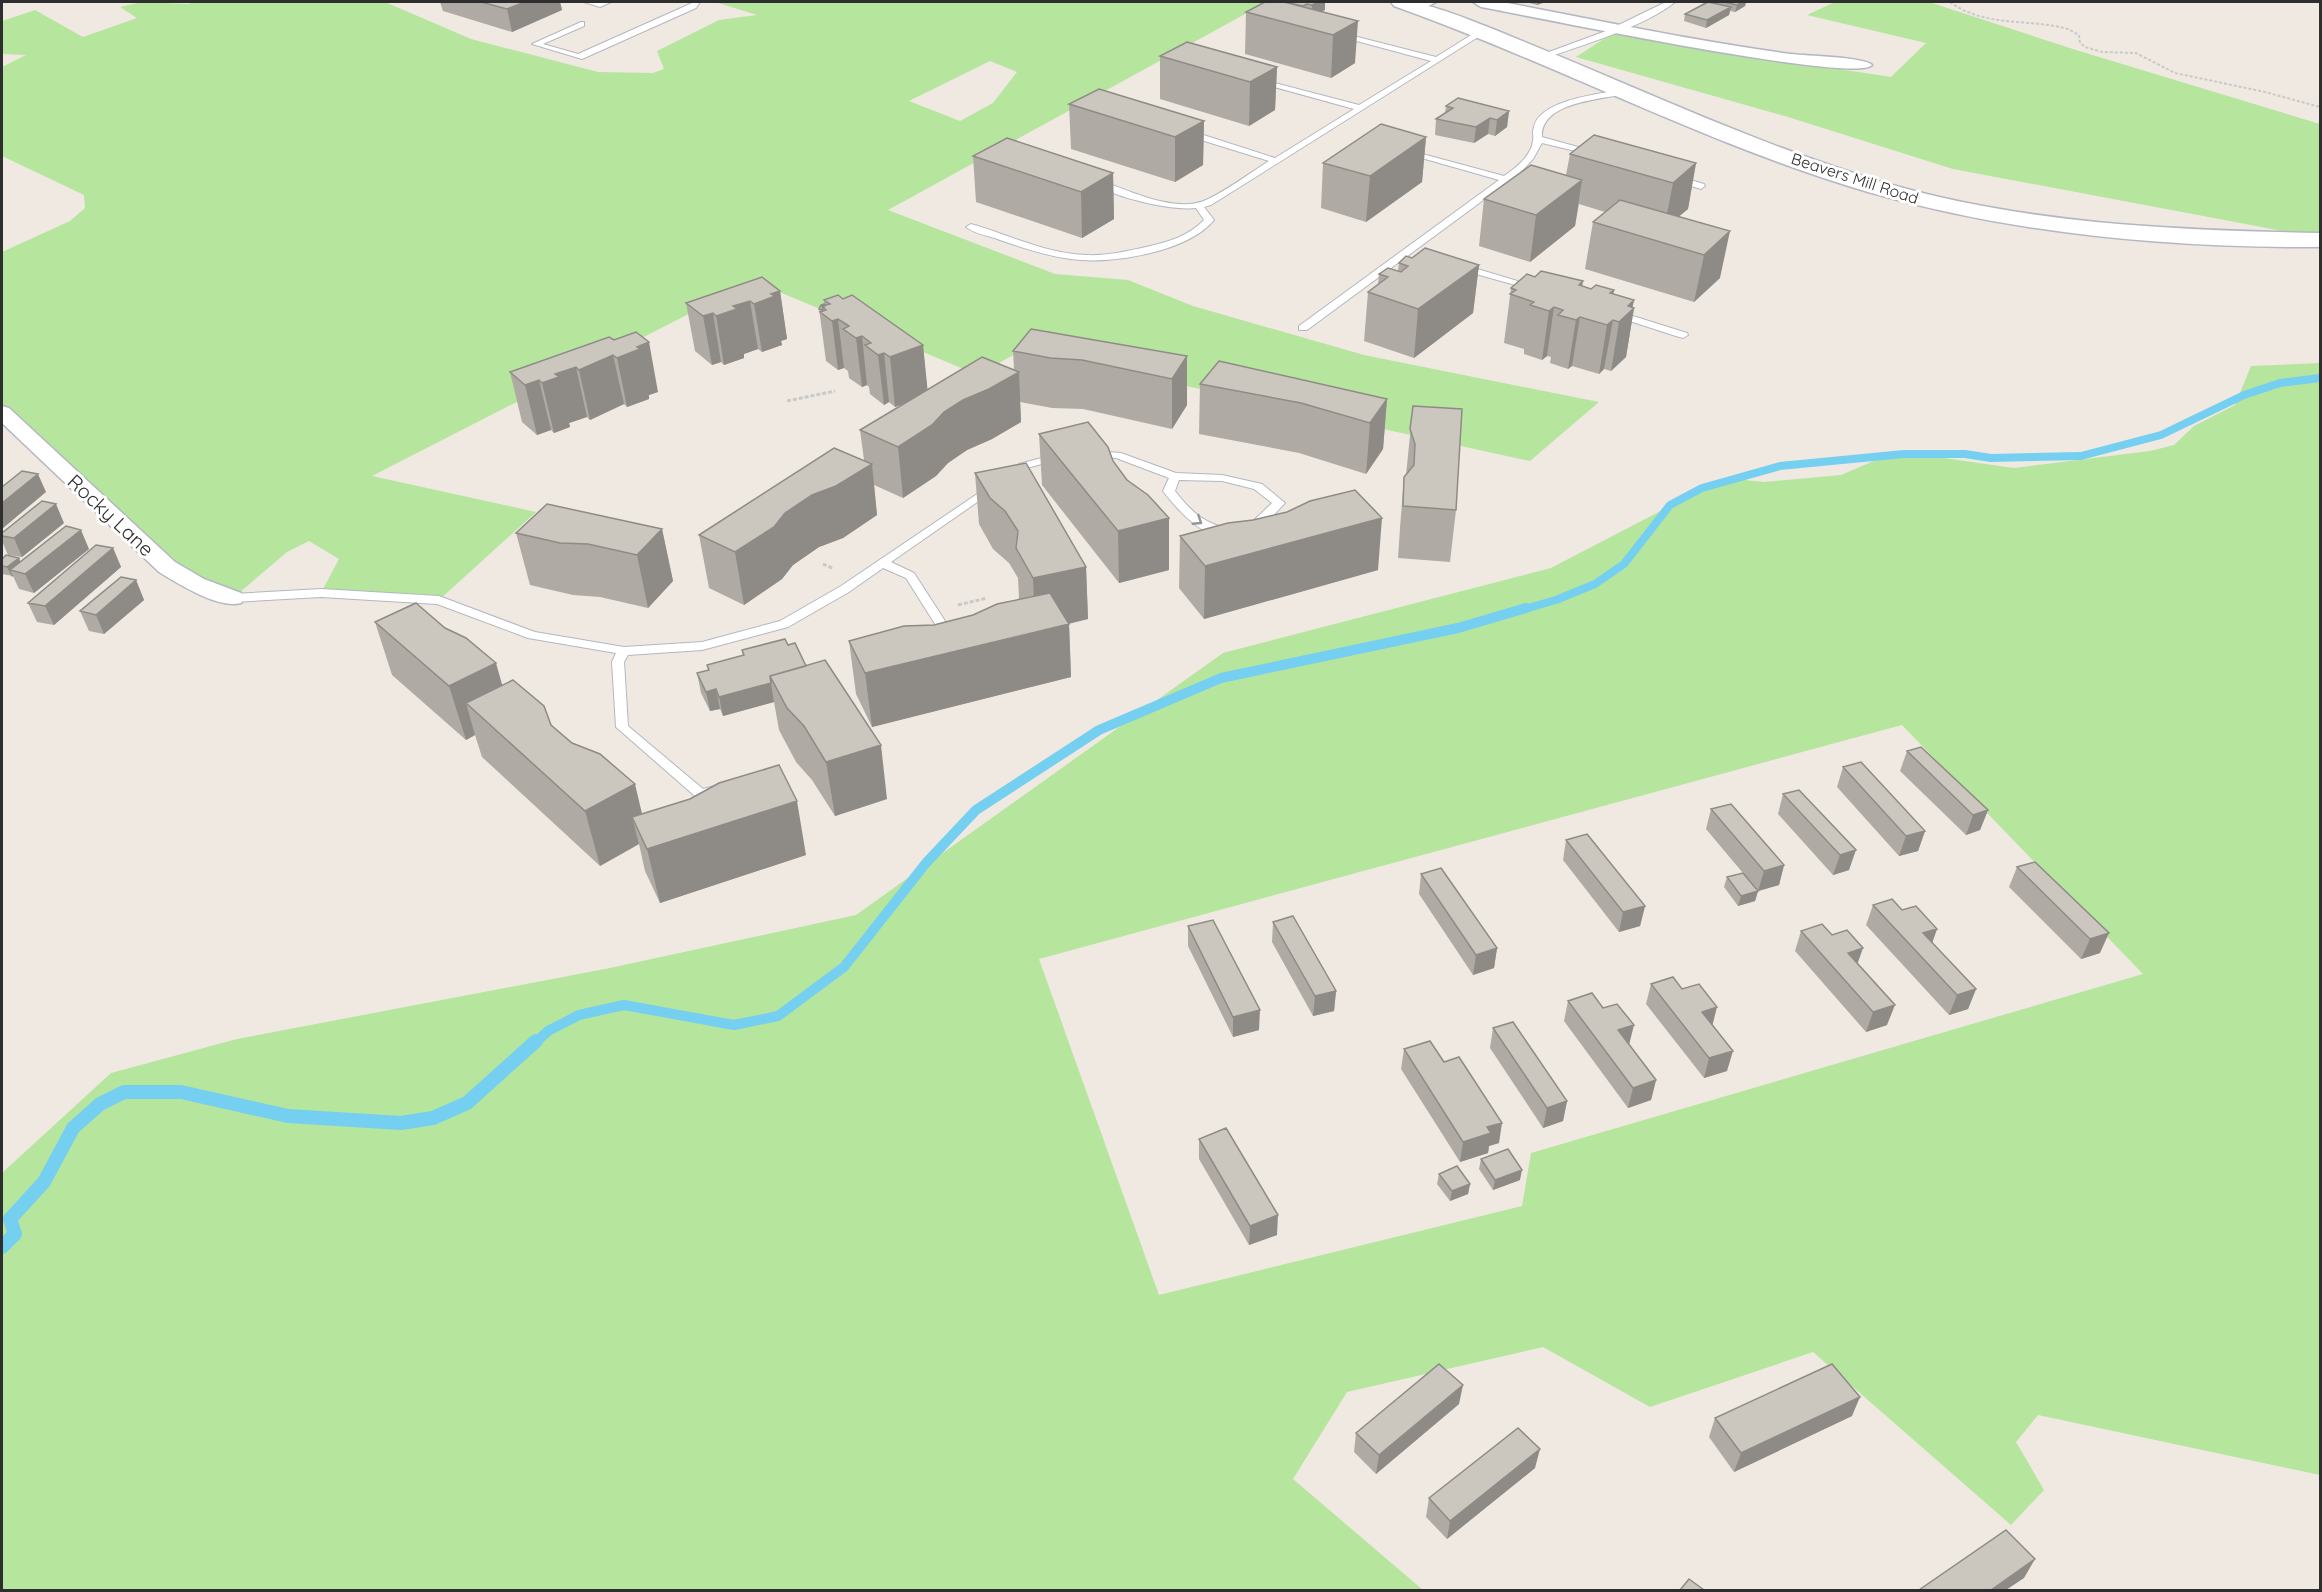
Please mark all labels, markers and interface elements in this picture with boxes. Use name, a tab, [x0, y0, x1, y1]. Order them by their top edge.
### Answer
street label: Beavers Mill Road	[1789, 148, 1921, 208]
street label: Rocky Lane	[63, 469, 159, 561]
one-way arrow	[1192, 514, 1203, 525]

